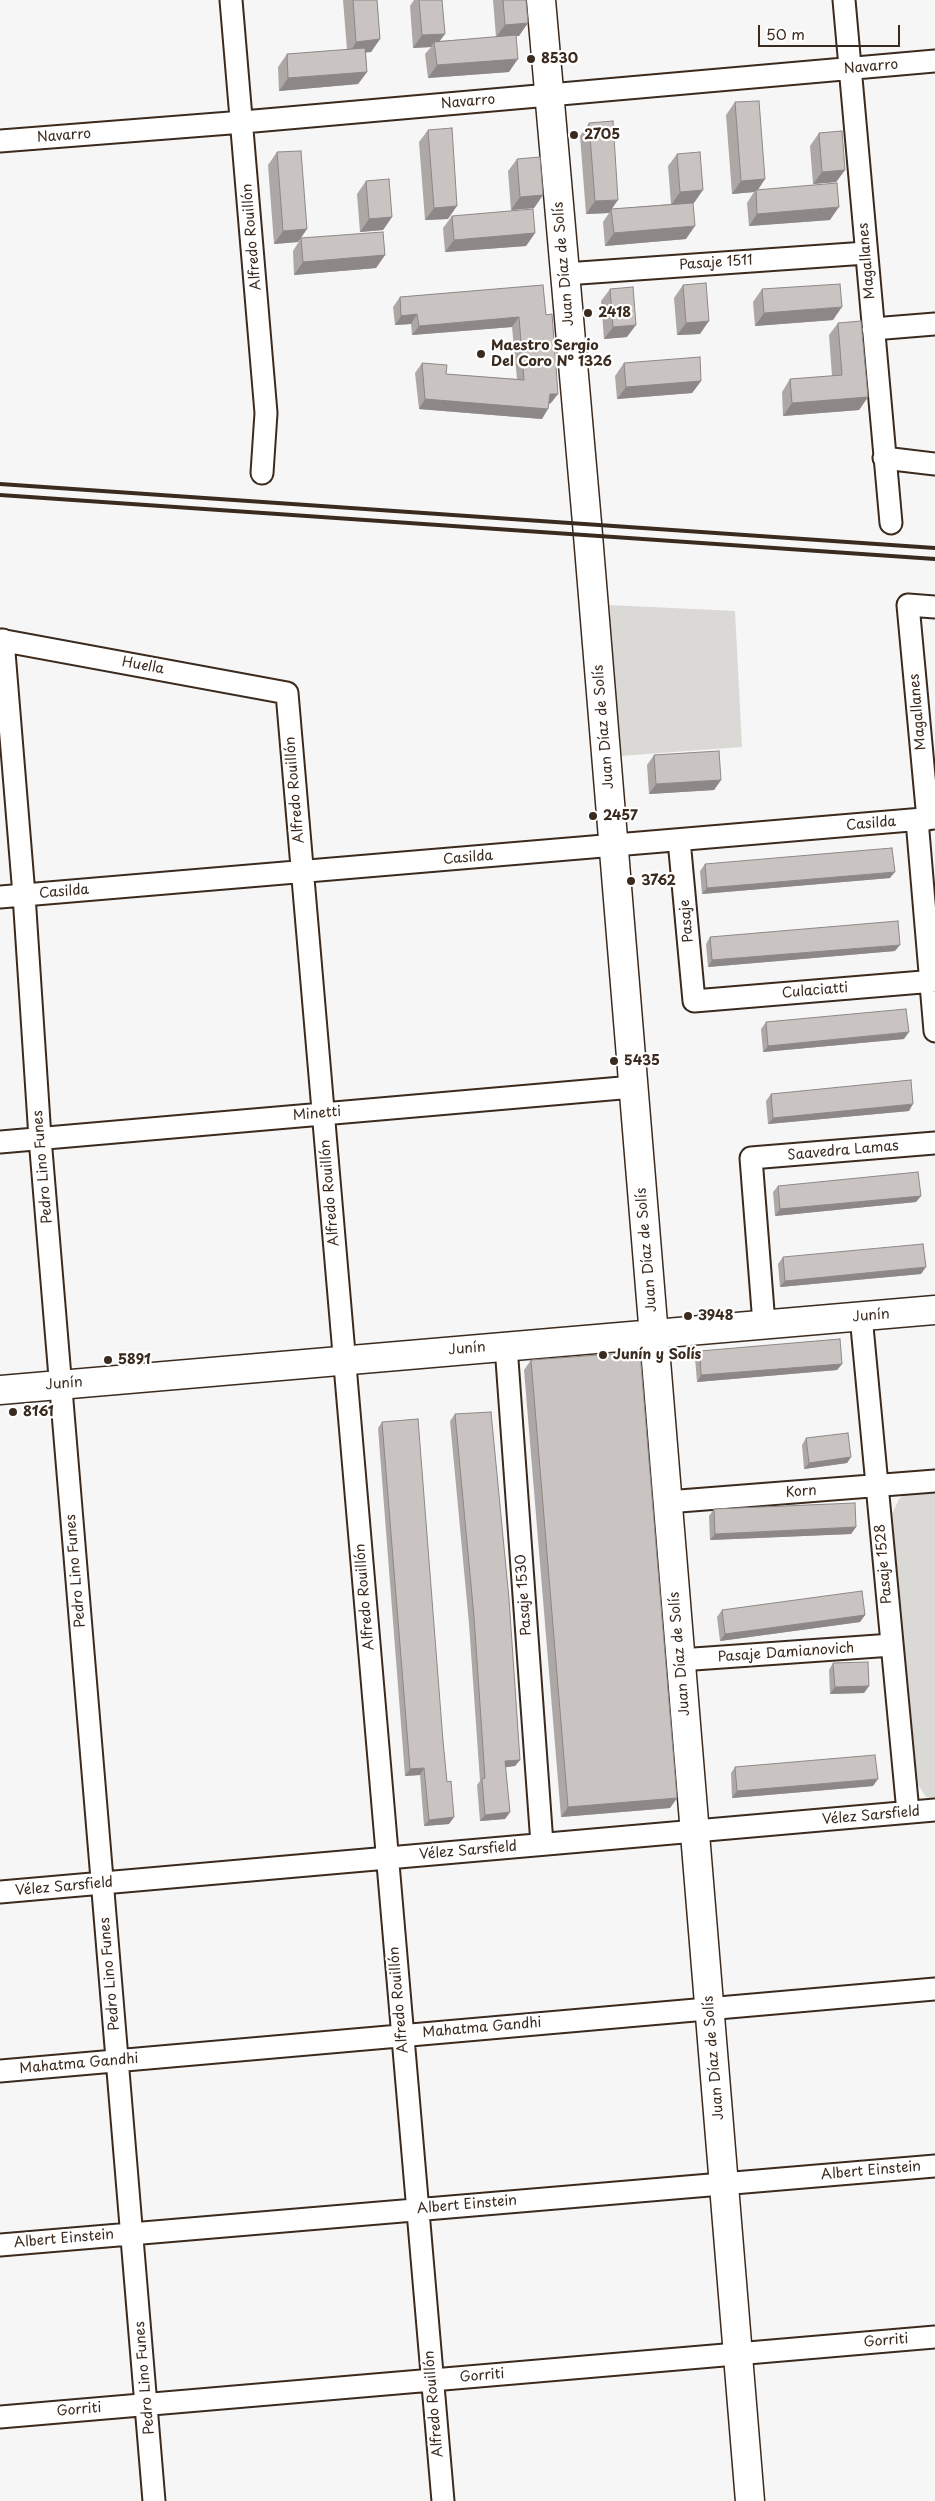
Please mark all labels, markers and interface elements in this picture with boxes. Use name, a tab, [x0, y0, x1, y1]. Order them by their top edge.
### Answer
scale bar	[760, 15, 902, 47]
text: 50 m	[766, 22, 805, 45]
place label: 8530	[541, 51, 578, 67]
marker: 8530	[525, 53, 537, 65]
street label: Navarro	[843, 56, 899, 78]
street label: Navarro	[440, 91, 496, 113]
street label: Navarro	[36, 126, 92, 146]
place label: 2705	[584, 127, 620, 143]
marker: 2705	[568, 129, 580, 141]
street label: Alfredo Rouillón	[239, 183, 265, 291]
street label: Juan Díaz de Solís	[550, 201, 578, 327]
street label: Magallanes	[855, 222, 879, 300]
street label: Pasaje 1511	[679, 252, 753, 274]
place label: 2418	[598, 305, 631, 321]
marker: 2418	[582, 307, 594, 319]
place label: Maestro Sergio Del Coro N° 1326	[491, 338, 612, 371]
marker: Maestro Sergio Del Coro N° 1326	[475, 348, 487, 360]
street label: Huella	[121, 654, 165, 678]
street label: Juan Díaz de Solís	[590, 664, 618, 790]
street label: Magallanes	[906, 673, 930, 751]
street label: Alfredo Rouillón	[282, 736, 308, 844]
place label: 2457	[603, 808, 638, 824]
marker: 2457	[587, 810, 599, 822]
street label: Casilda	[845, 813, 897, 835]
street label: Casilda	[442, 847, 494, 869]
place label: 3762	[641, 873, 676, 889]
marker: 3762	[625, 875, 637, 887]
street label: Casilda	[38, 881, 90, 903]
street label: Pasaje	[677, 899, 697, 943]
street label: Culaciatti	[781, 980, 849, 1002]
place label: 5435	[624, 1053, 660, 1069]
marker: 5435	[608, 1055, 620, 1067]
street label: Minetti	[292, 1104, 342, 1124]
street label: Pedro Lino Funes	[30, 1110, 56, 1224]
street label: Saavedra Lamas	[787, 1138, 899, 1164]
street label: Alfredo Rouillón	[317, 1139, 343, 1247]
street label: Juan Díaz de Solís	[633, 1187, 661, 1313]
street label: Junín	[852, 1306, 890, 1326]
place label: 3948	[698, 1308, 733, 1324]
marker: 3948	[682, 1310, 694, 1322]
street label: Junín	[448, 1339, 486, 1359]
place label: Junín y Solís	[613, 1347, 701, 1363]
marker: Junín y Solís	[597, 1349, 609, 1361]
place label: 5891	[118, 1352, 151, 1368]
marker: 5891	[102, 1354, 114, 1366]
street label: Junín	[45, 1374, 83, 1394]
place label: 8161	[23, 1404, 54, 1420]
marker: 8161	[7, 1406, 19, 1418]
street label: Korn	[785, 1483, 817, 1501]
street label: Pedro Lino Funes	[63, 1514, 89, 1628]
street label: Pasaje 1528	[872, 1523, 896, 1605]
street label: Alfredo Rouillón	[352, 1543, 378, 1651]
street label: Pasaje 1530	[513, 1554, 535, 1636]
street label: Juan Díaz de Solís	[666, 1591, 694, 1717]
street label: Pasaje Damianovich	[717, 1640, 855, 1666]
street label: Vélez Sarsfield	[821, 1803, 921, 1829]
street label: Vélez Sarsfield	[418, 1838, 518, 1864]
street label: Vélez Sarsfield	[14, 1874, 114, 1900]
street label: Pedro Lino Funes	[97, 1917, 123, 2031]
street label: Alfredo Rouillón	[386, 1946, 412, 2054]
street label: Juan Díaz de Solís	[700, 1995, 728, 2121]
street label: Mahatma Gandhi	[422, 2014, 542, 2042]
street label: Mahatma Gandhi	[19, 2050, 139, 2078]
street label: Albert Einstein	[820, 2158, 922, 2184]
street label: Albert Einstein	[416, 2192, 518, 2218]
street label: Albert Einstein	[13, 2226, 115, 2252]
street label: Pedro Lino Funes	[132, 2321, 158, 2435]
street label: Gorriti	[863, 2331, 909, 2351]
street label: Alfredo Rouillón	[421, 2350, 447, 2458]
street label: Gorriti	[459, 2366, 505, 2386]
street label: Gorriti	[56, 2400, 102, 2420]

